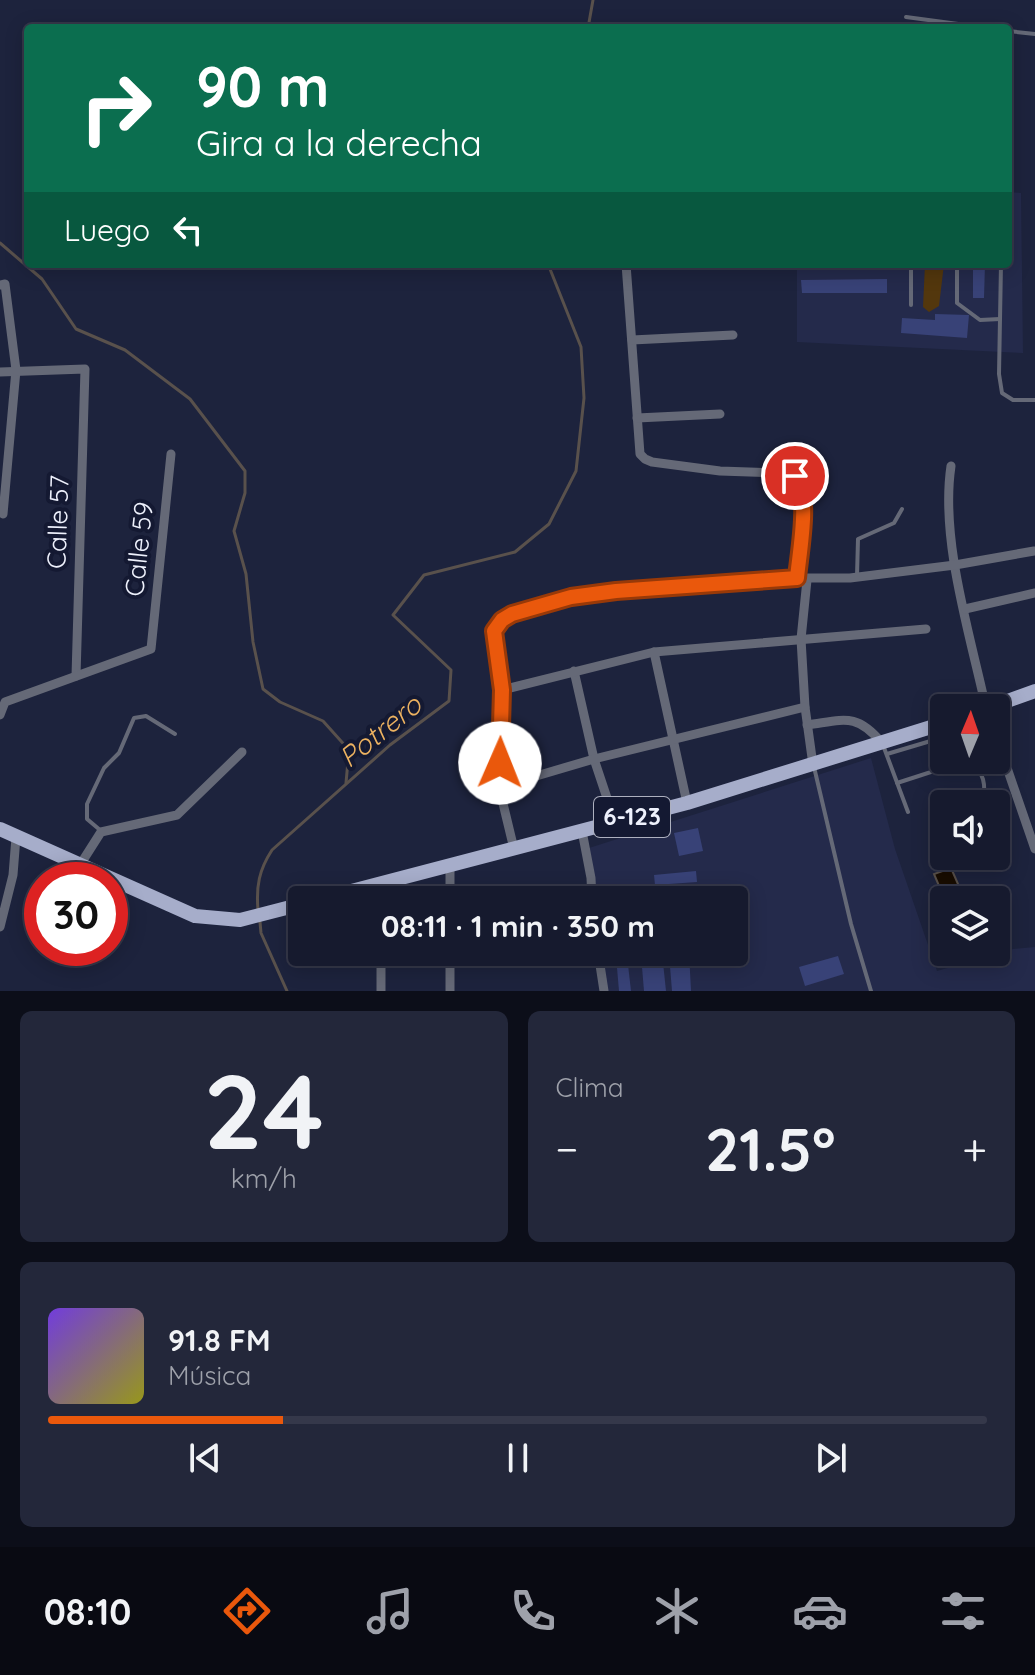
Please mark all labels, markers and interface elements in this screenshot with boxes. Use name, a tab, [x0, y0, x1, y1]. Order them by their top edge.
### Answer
text: 90 m	[196, 51, 330, 121]
icon: right	[64, 56, 168, 160]
text: Gira a la derecha	[196, 120, 482, 165]
icon: left	[166, 208, 210, 252]
text: Luego	[64, 211, 150, 249]
pin	[761, 442, 829, 510]
icon: arrive	[773, 454, 817, 498]
street label: Calle 57	[39, 475, 76, 569]
street label: Calle 59	[117, 500, 160, 598]
water label: Potrero	[331, 686, 429, 774]
north arrow	[930, 694, 1010, 774]
map controls	[930, 694, 1010, 966]
position arrow	[458, 721, 542, 805]
button: sound	[930, 790, 1010, 870]
road number: 6-123	[594, 797, 670, 837]
speed limit sign: 30	[24, 862, 128, 966]
button: layers	[930, 886, 1010, 966]
text: 08:11 · 1 min · 350 m	[381, 907, 655, 945]
text: 24	[204, 1045, 324, 1175]
text: Clima	[556, 1071, 624, 1104]
text: 21.5°	[705, 1111, 836, 1186]
text: −	[556, 1121, 578, 1176]
text: +	[962, 1121, 987, 1176]
text: km/h	[231, 1162, 297, 1195]
text: 91.8 FM	[168, 1321, 270, 1359]
text: Música	[168, 1359, 251, 1392]
icon: previous	[183, 1436, 227, 1480]
icon: pause	[496, 1436, 540, 1480]
icon: next	[809, 1436, 853, 1480]
icon: directions	[219, 1583, 275, 1639]
icon: music	[362, 1583, 418, 1639]
icon: phone	[505, 1583, 561, 1639]
icon: climate	[649, 1583, 705, 1639]
icon: car	[792, 1583, 848, 1639]
icon: filters	[935, 1583, 991, 1639]
text: 08:10	[44, 1589, 131, 1634]

